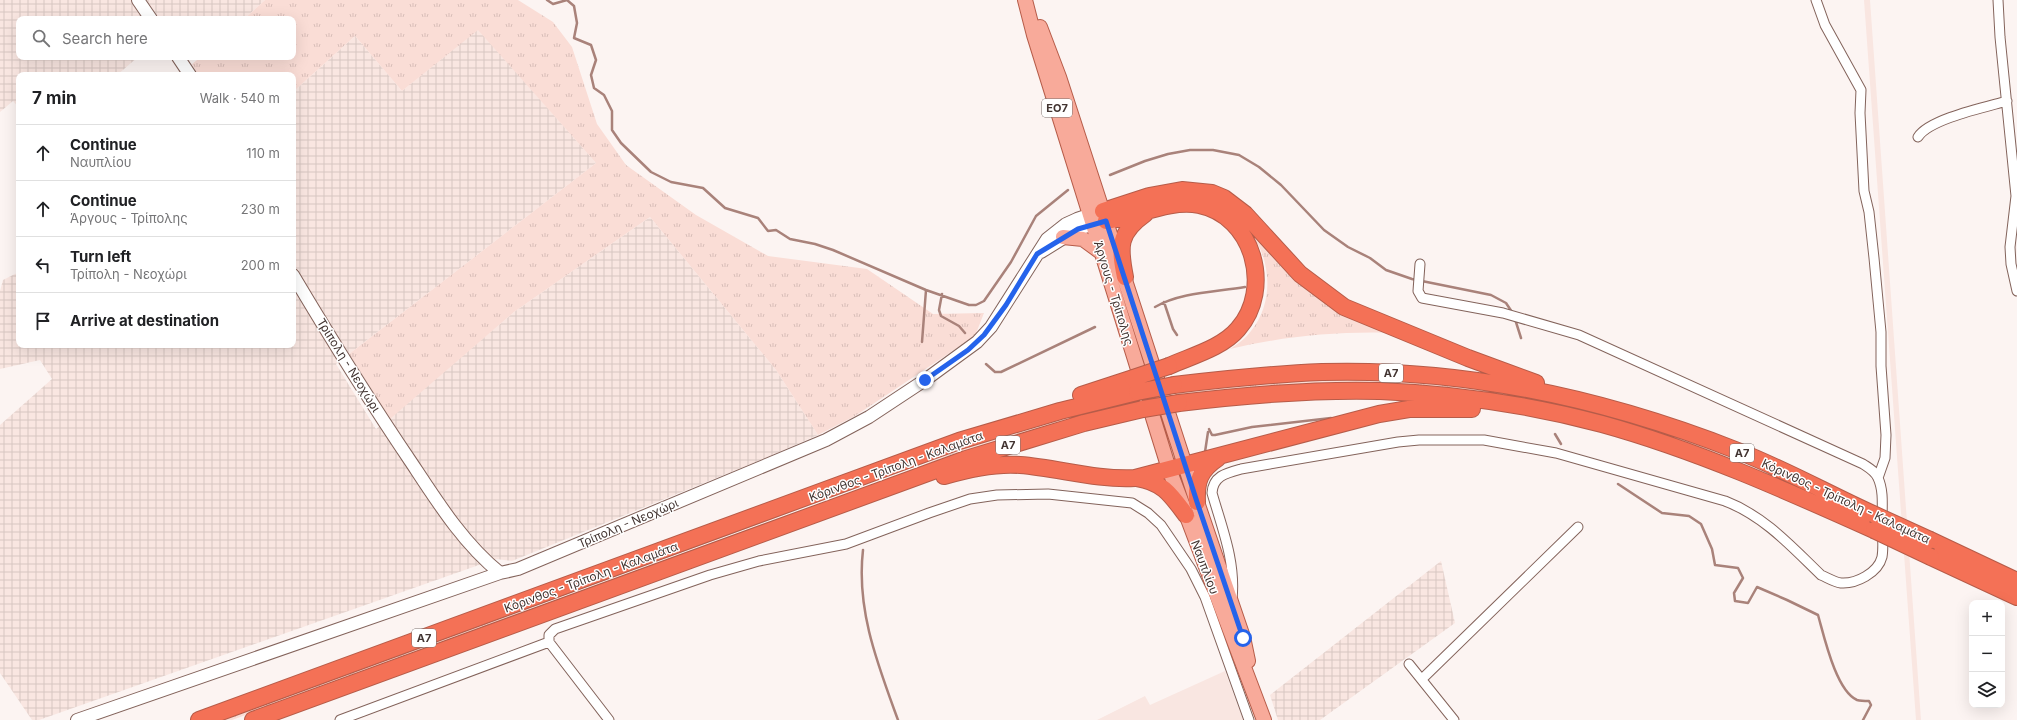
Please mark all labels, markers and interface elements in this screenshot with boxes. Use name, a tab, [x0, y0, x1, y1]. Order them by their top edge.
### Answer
search box	[16, 16, 296, 60]
icon: search	[30, 27, 52, 49]
text: Search here	[62, 29, 148, 48]
text: 7 min	[32, 88, 77, 108]
text: Walk · 540 m	[200, 90, 280, 106]
road number: ΕΟ7	[1042, 99, 1072, 117]
text: Continue	[70, 135, 137, 154]
icon: ahead	[32, 142, 54, 164]
text: 110 m	[246, 145, 280, 161]
text: Ναυπλίου	[70, 154, 131, 170]
text: Continue	[70, 191, 137, 210]
icon: ahead	[32, 198, 54, 220]
text: 230 m	[241, 201, 280, 217]
text: Άργους - Τρίπολης	[70, 210, 188, 226]
street label: Άργους - Τρίπολης	[1091, 239, 1137, 347]
text: Turn left	[70, 247, 131, 266]
icon: left	[32, 254, 54, 276]
text: 200 m	[241, 257, 280, 273]
text: Τρίπολη - Νεοχώρι	[70, 266, 187, 282]
icon: arrive	[32, 310, 54, 332]
text: Arrive at destination	[70, 311, 219, 330]
street label: Τρίπολη - Νεοχώρι	[314, 315, 384, 415]
road number: Α7	[1379, 364, 1403, 382]
route end	[916, 371, 934, 389]
street label: Κόρινθος - Τρίπολη - Καλαμάτα	[807, 427, 985, 505]
road number: Α7	[996, 436, 1020, 454]
road number: Α7	[1730, 444, 1754, 462]
street label: Κόρινθος - Τρίπολη - Καλαμάτα	[1759, 455, 1933, 547]
street label: Τρίπολη - Νεοχώρι	[575, 495, 681, 551]
street label: Κόρινθος - Τρίπολη - Καλαμάτα	[502, 538, 680, 616]
street label: Ναυπλίου	[1188, 538, 1222, 596]
map controls	[1969, 600, 2005, 708]
button: +	[1969, 600, 2005, 636]
road number: Α7	[412, 629, 436, 647]
route start	[1234, 629, 1252, 647]
button: −	[1969, 636, 2005, 672]
button: layers	[1969, 672, 2005, 708]

